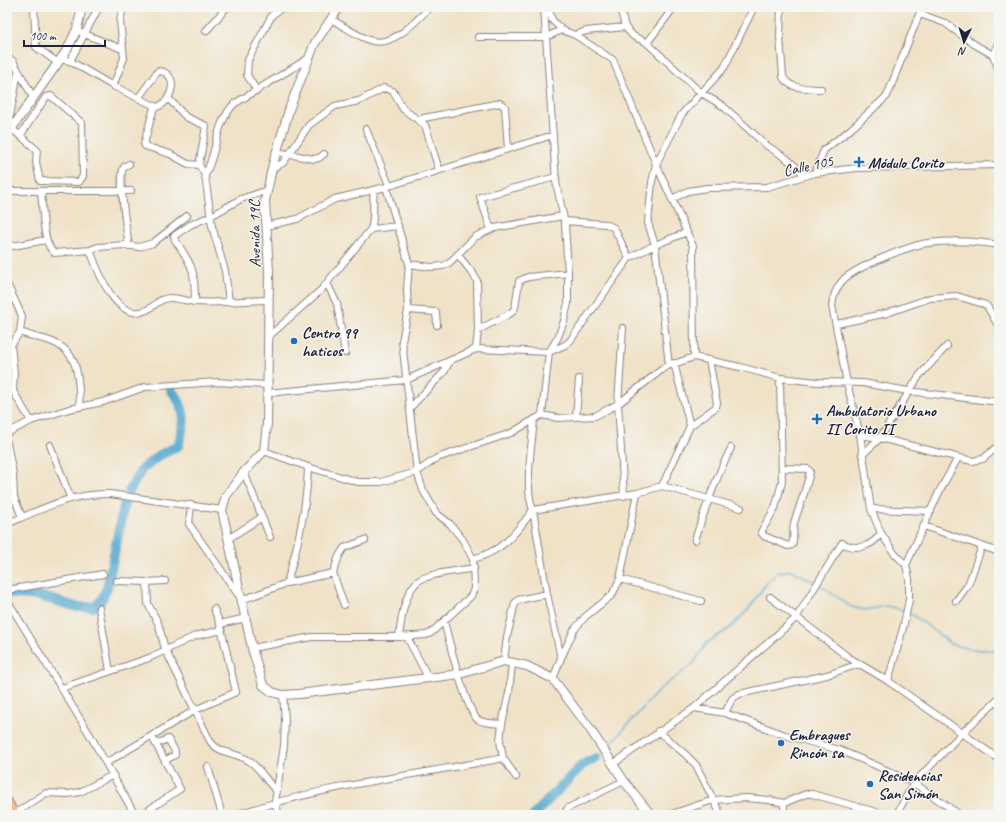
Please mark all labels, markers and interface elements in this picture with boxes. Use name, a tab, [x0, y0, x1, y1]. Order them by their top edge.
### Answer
scale bar	[24, 22, 105, 48]
north arrow	[944, 22, 984, 62]
text: 100 m	[30, 28, 57, 44]
text: N	[957, 45, 967, 59]
street label: Calle 105	[781, 151, 836, 181]
place label: Módulo Corito	[868, 153, 946, 173]
marker: Módulo Corito	[853, 156, 865, 168]
street label: Avenida 19C	[244, 199, 266, 268]
place label: Centro 99 haticos	[302, 323, 359, 361]
marker: Centro 99 haticos	[289, 336, 299, 346]
place label: Ambulatorio Urbano II Corito II	[826, 401, 937, 439]
marker: Ambulatorio Urbano II Corito II	[811, 413, 823, 425]
place label: Embragues Rincón sa	[789, 725, 852, 763]
marker: Embragues Rincón sa	[776, 738, 786, 748]
place label: Residencias San Simón	[878, 766, 943, 804]
marker: Residencias San Simón	[865, 779, 875, 789]

